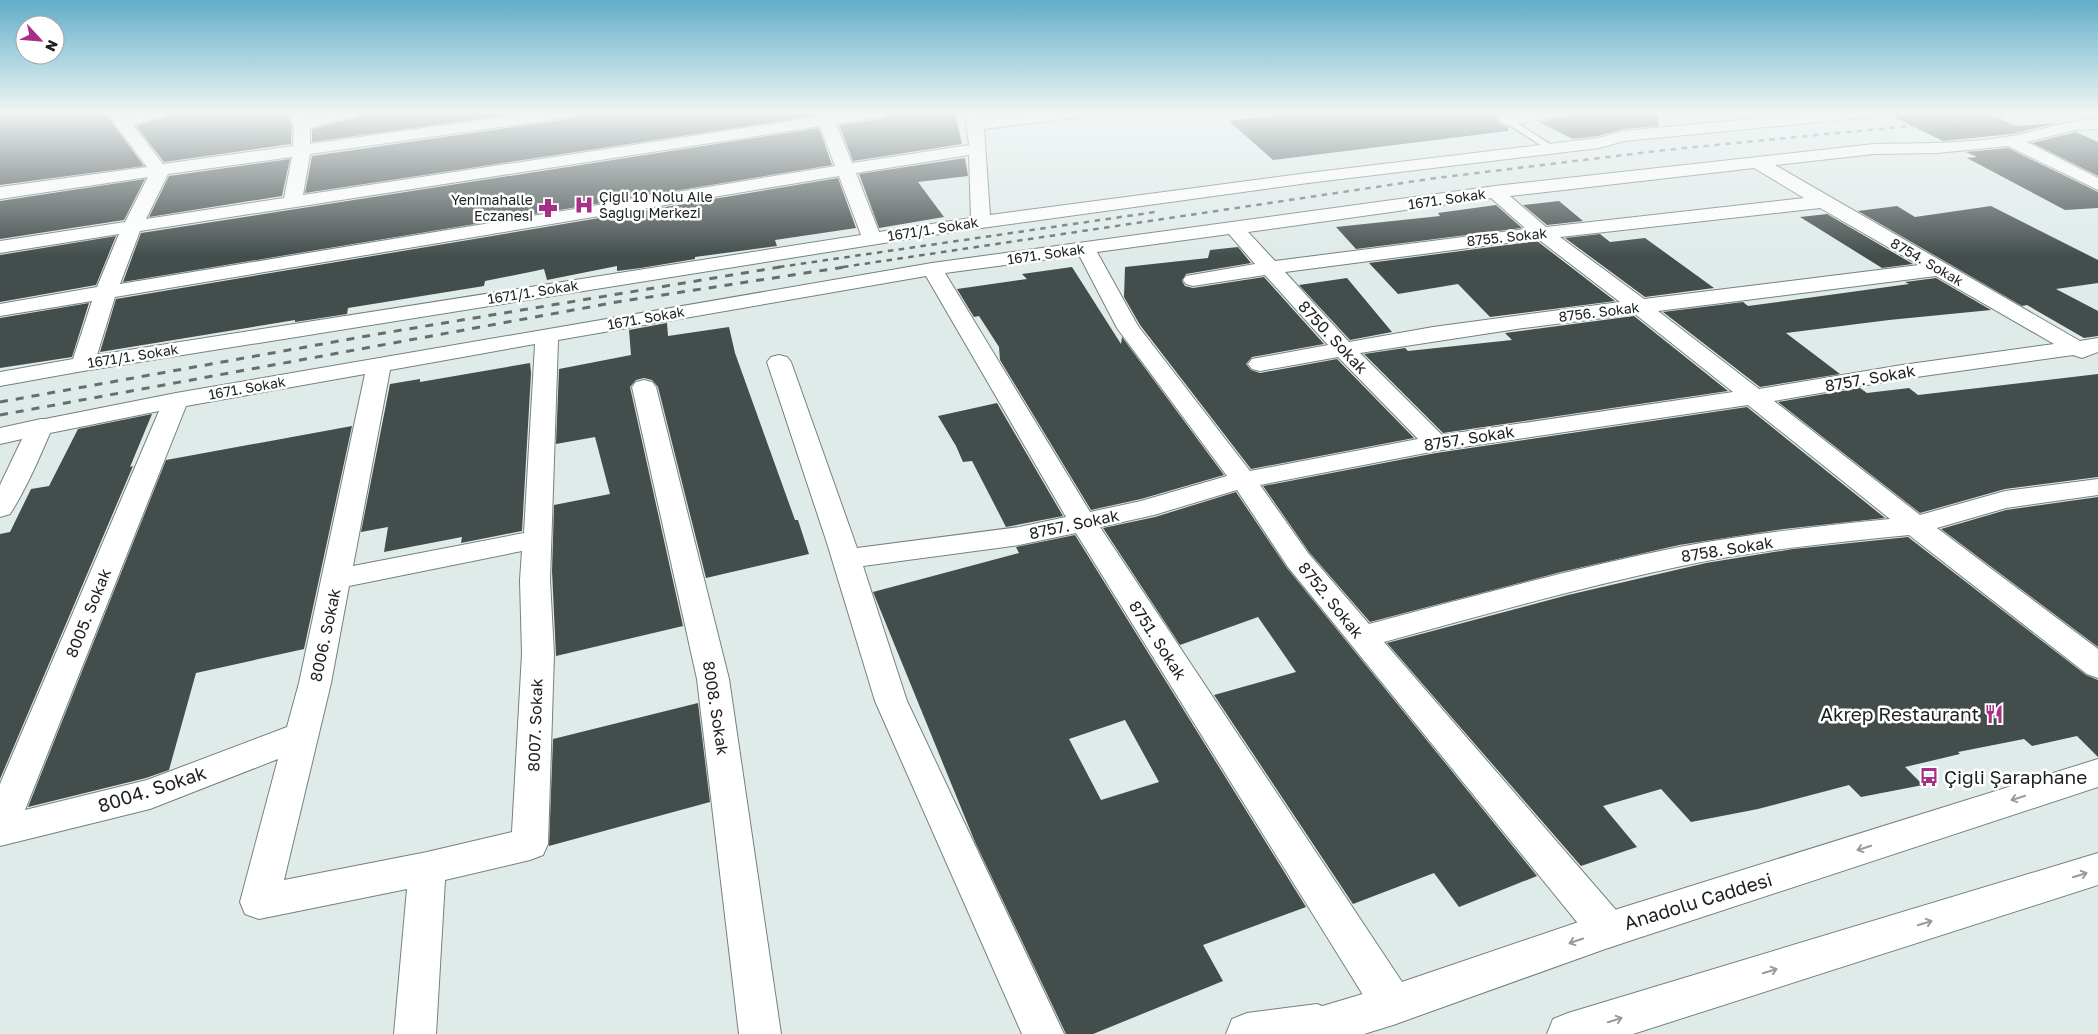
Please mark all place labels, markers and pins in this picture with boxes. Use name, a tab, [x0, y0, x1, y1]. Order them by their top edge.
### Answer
place label: Çiğli 10 Nolu Aile Sağlığı Merkezi	[599, 188, 713, 221]
place label: Yenimahalle Eczanesi	[451, 191, 533, 224]
hospital icon: Çiğli 10 Nolu Aile Sağlığı Merkezi	[573, 194, 595, 216]
pharmacy icon: Yenimahalle Eczanesi	[537, 197, 559, 219]
place label: Akrep Restaurant	[1820, 702, 1979, 725]
restaurant icon: Akrep Restaurant	[1983, 703, 2005, 725]
place label: Çiğli Şaraphane	[1944, 765, 2087, 788]
bus stop icon: Çiğli Şaraphane	[1918, 766, 1940, 788]

